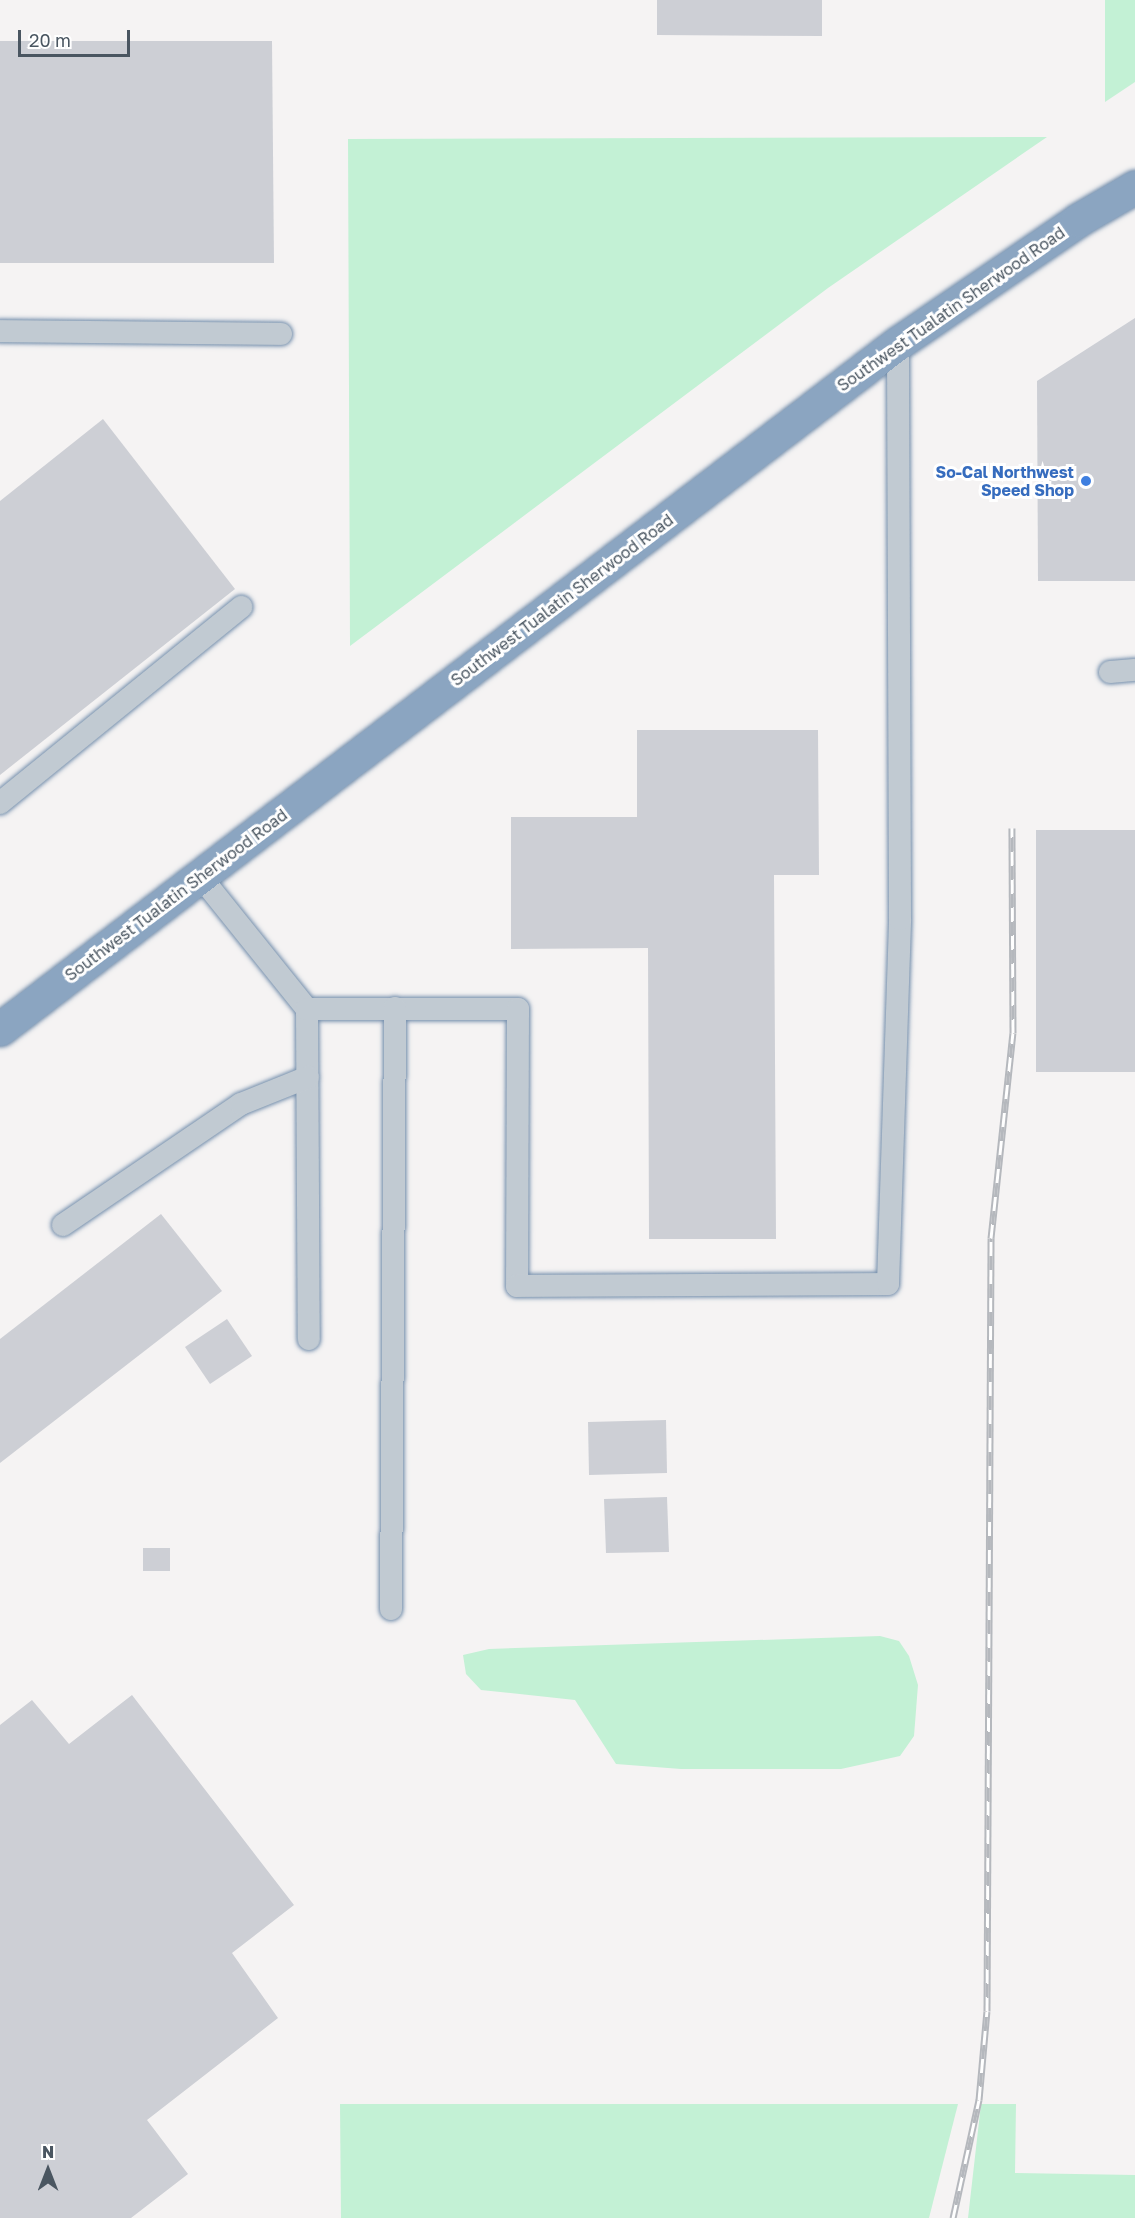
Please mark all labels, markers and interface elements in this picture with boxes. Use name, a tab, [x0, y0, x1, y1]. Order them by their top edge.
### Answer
scale bar	[21, 18, 134, 56]
text: 20 m	[29, 29, 71, 51]
street label: Southwest Tualatin Sherwood Road	[834, 223, 1068, 395]
place label: So-Cal Northwest Speed Shop	[935, 462, 1074, 500]
marker: So-Cal Northwest Speed Shop	[1079, 474, 1093, 488]
street label: Southwest Tualatin Sherwood Road	[447, 510, 677, 690]
street label: Southwest Tualatin Sherwood Road	[61, 805, 291, 985]
north arrow	[18, 2140, 78, 2200]
text: N	[42, 2142, 54, 2162]

